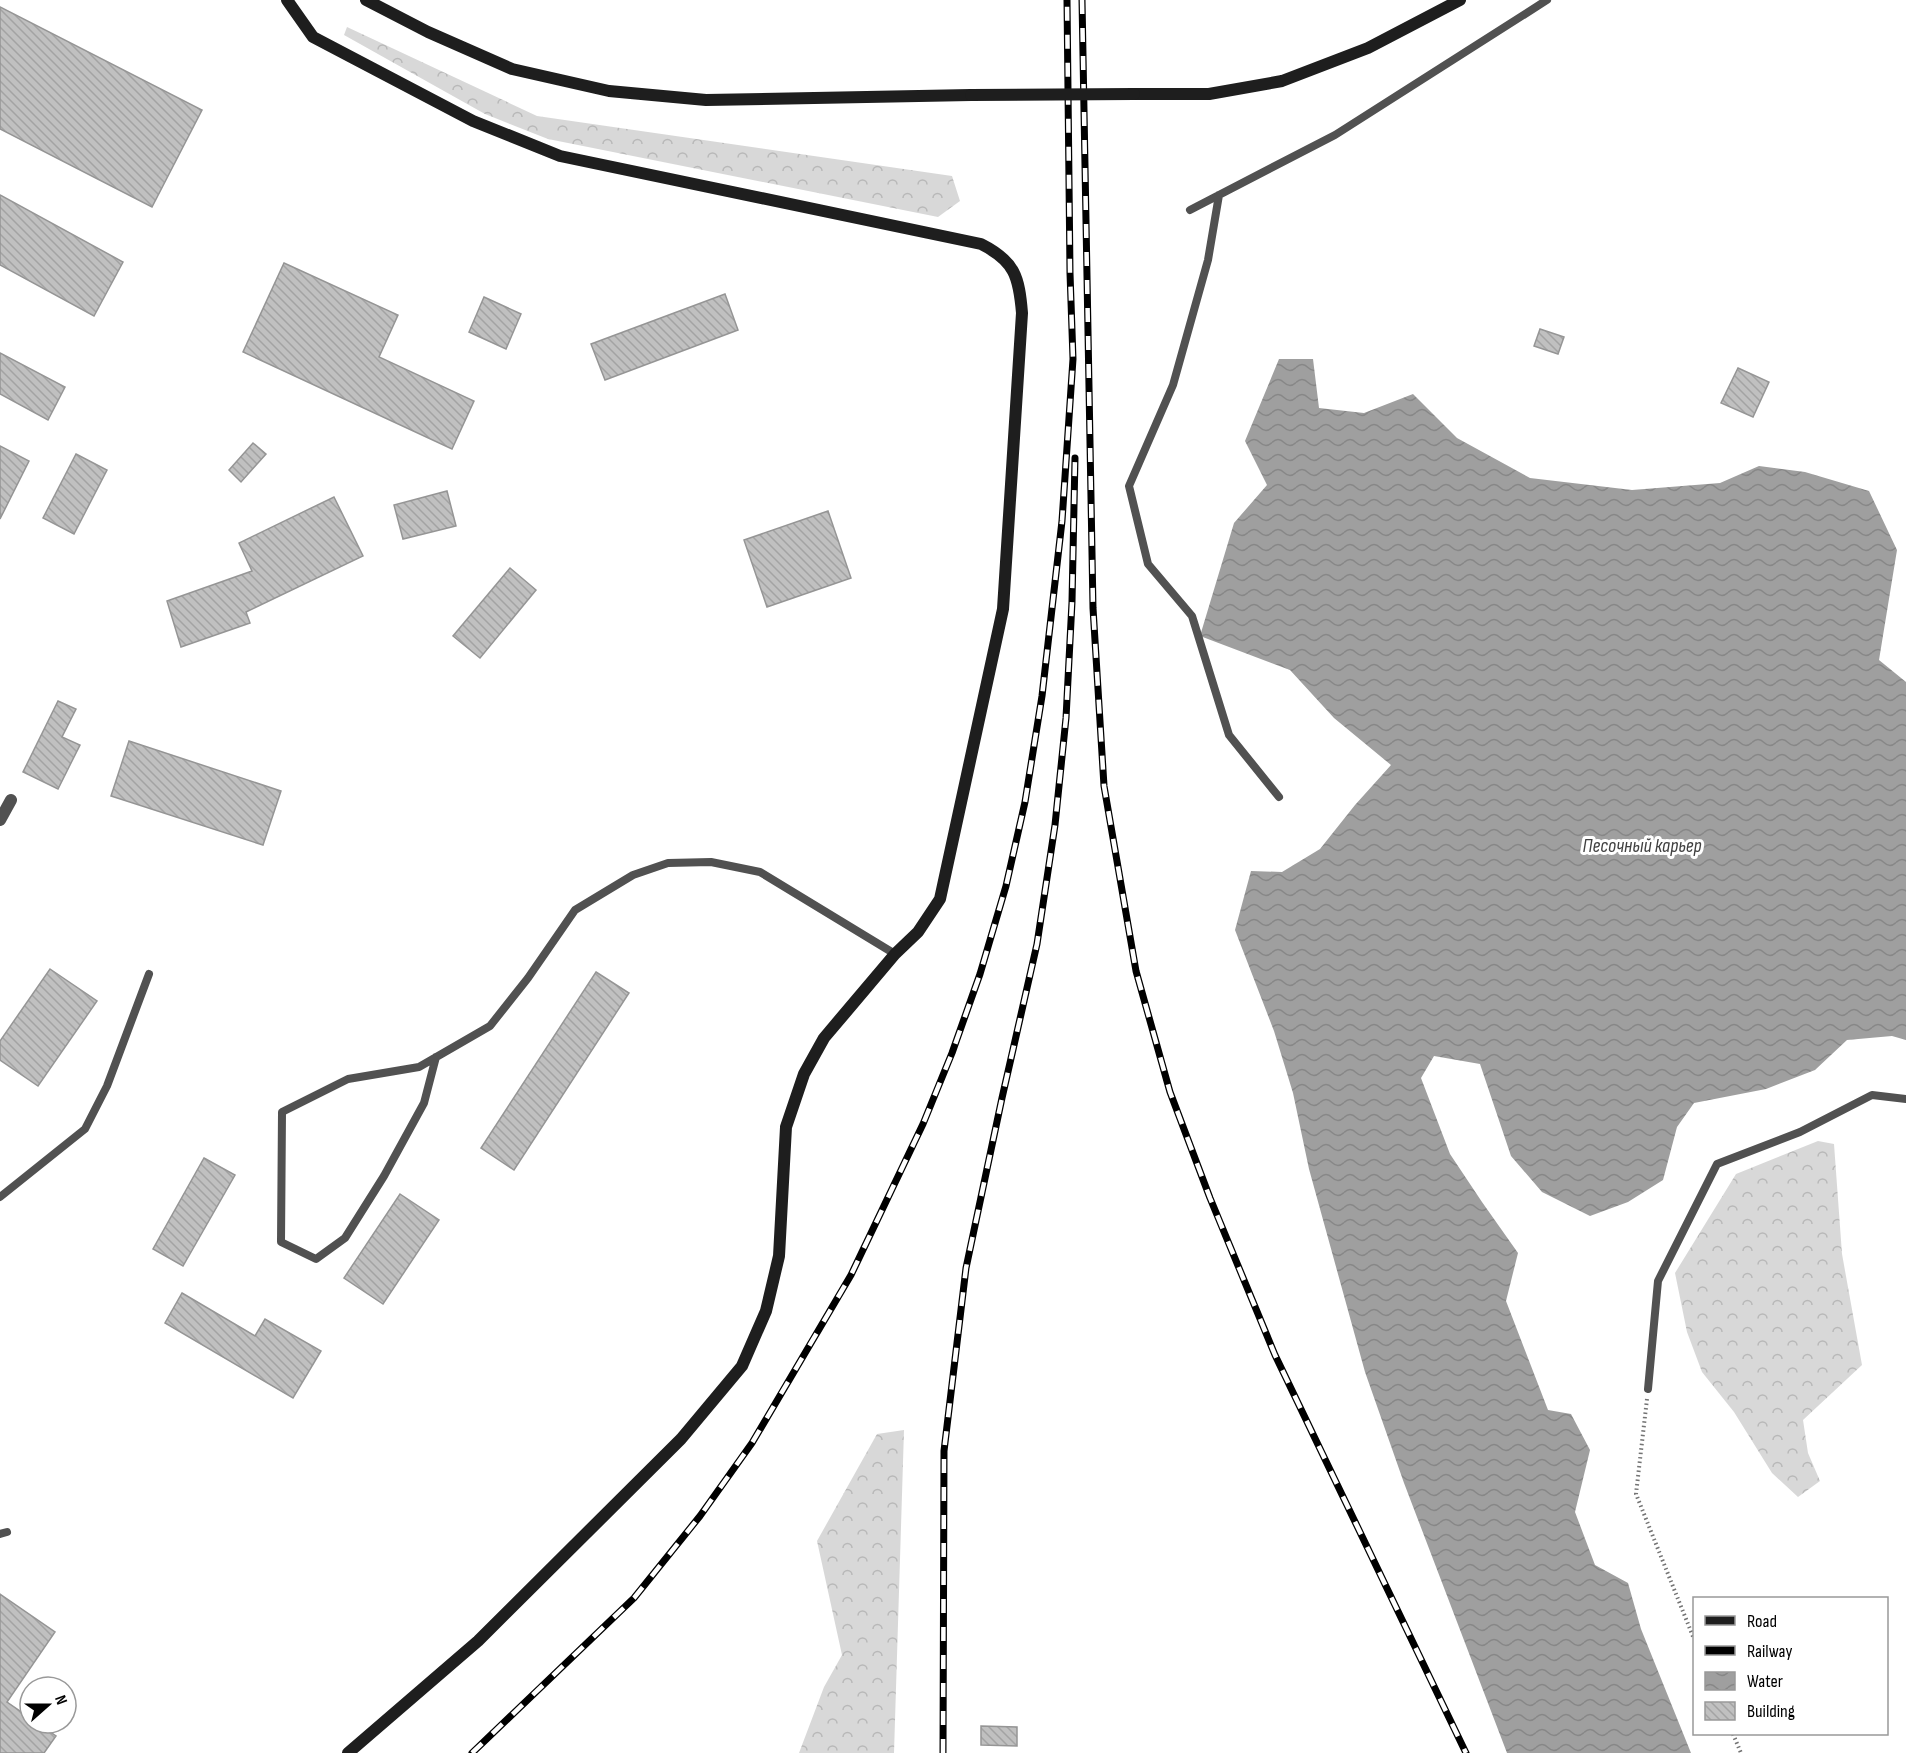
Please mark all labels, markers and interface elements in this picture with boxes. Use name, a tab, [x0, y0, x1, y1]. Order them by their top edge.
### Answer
water label: Песочный карьер	[1582, 834, 1702, 858]
legend	[1693, 1597, 1888, 1735]
text: Road	[1747, 1611, 1777, 1632]
text: Railway	[1747, 1641, 1792, 1662]
text: Water	[1747, 1671, 1783, 1692]
north arrow	[18, 1675, 78, 1735]
text: N	[50, 1693, 71, 1708]
text: Building	[1747, 1701, 1795, 1722]

